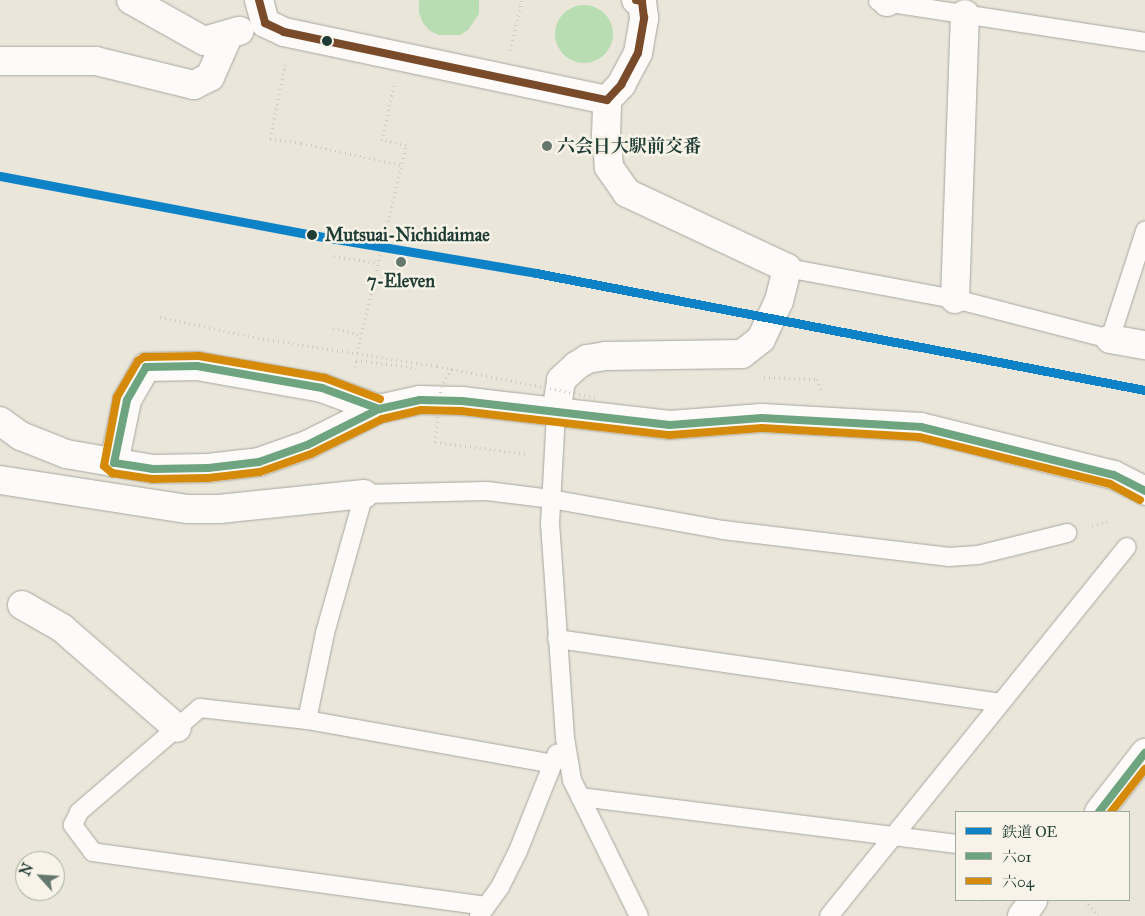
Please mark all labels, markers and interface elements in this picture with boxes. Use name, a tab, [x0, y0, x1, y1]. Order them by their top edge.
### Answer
unlabelled marker	[322, 36, 332, 46]
place label: 六会日大駅前交番	[557, 135, 701, 157]
marker: 六会日大駅前交番	[541, 140, 553, 152]
place label: Mutsuai-Nichidaimae	[325, 224, 490, 246]
marker: Mutsuai-Nichidaimae	[303, 226, 321, 244]
marker: 7-Eleven	[395, 256, 407, 268]
place label: 7-Eleven	[367, 270, 435, 292]
legend	[955, 811, 1130, 901]
text: 鉄道 OE	[1002, 823, 1057, 841]
text: 六01	[1002, 848, 1032, 866]
north arrow	[15, 851, 65, 901]
text: N	[17, 861, 37, 879]
text: 六04	[1002, 873, 1034, 891]

